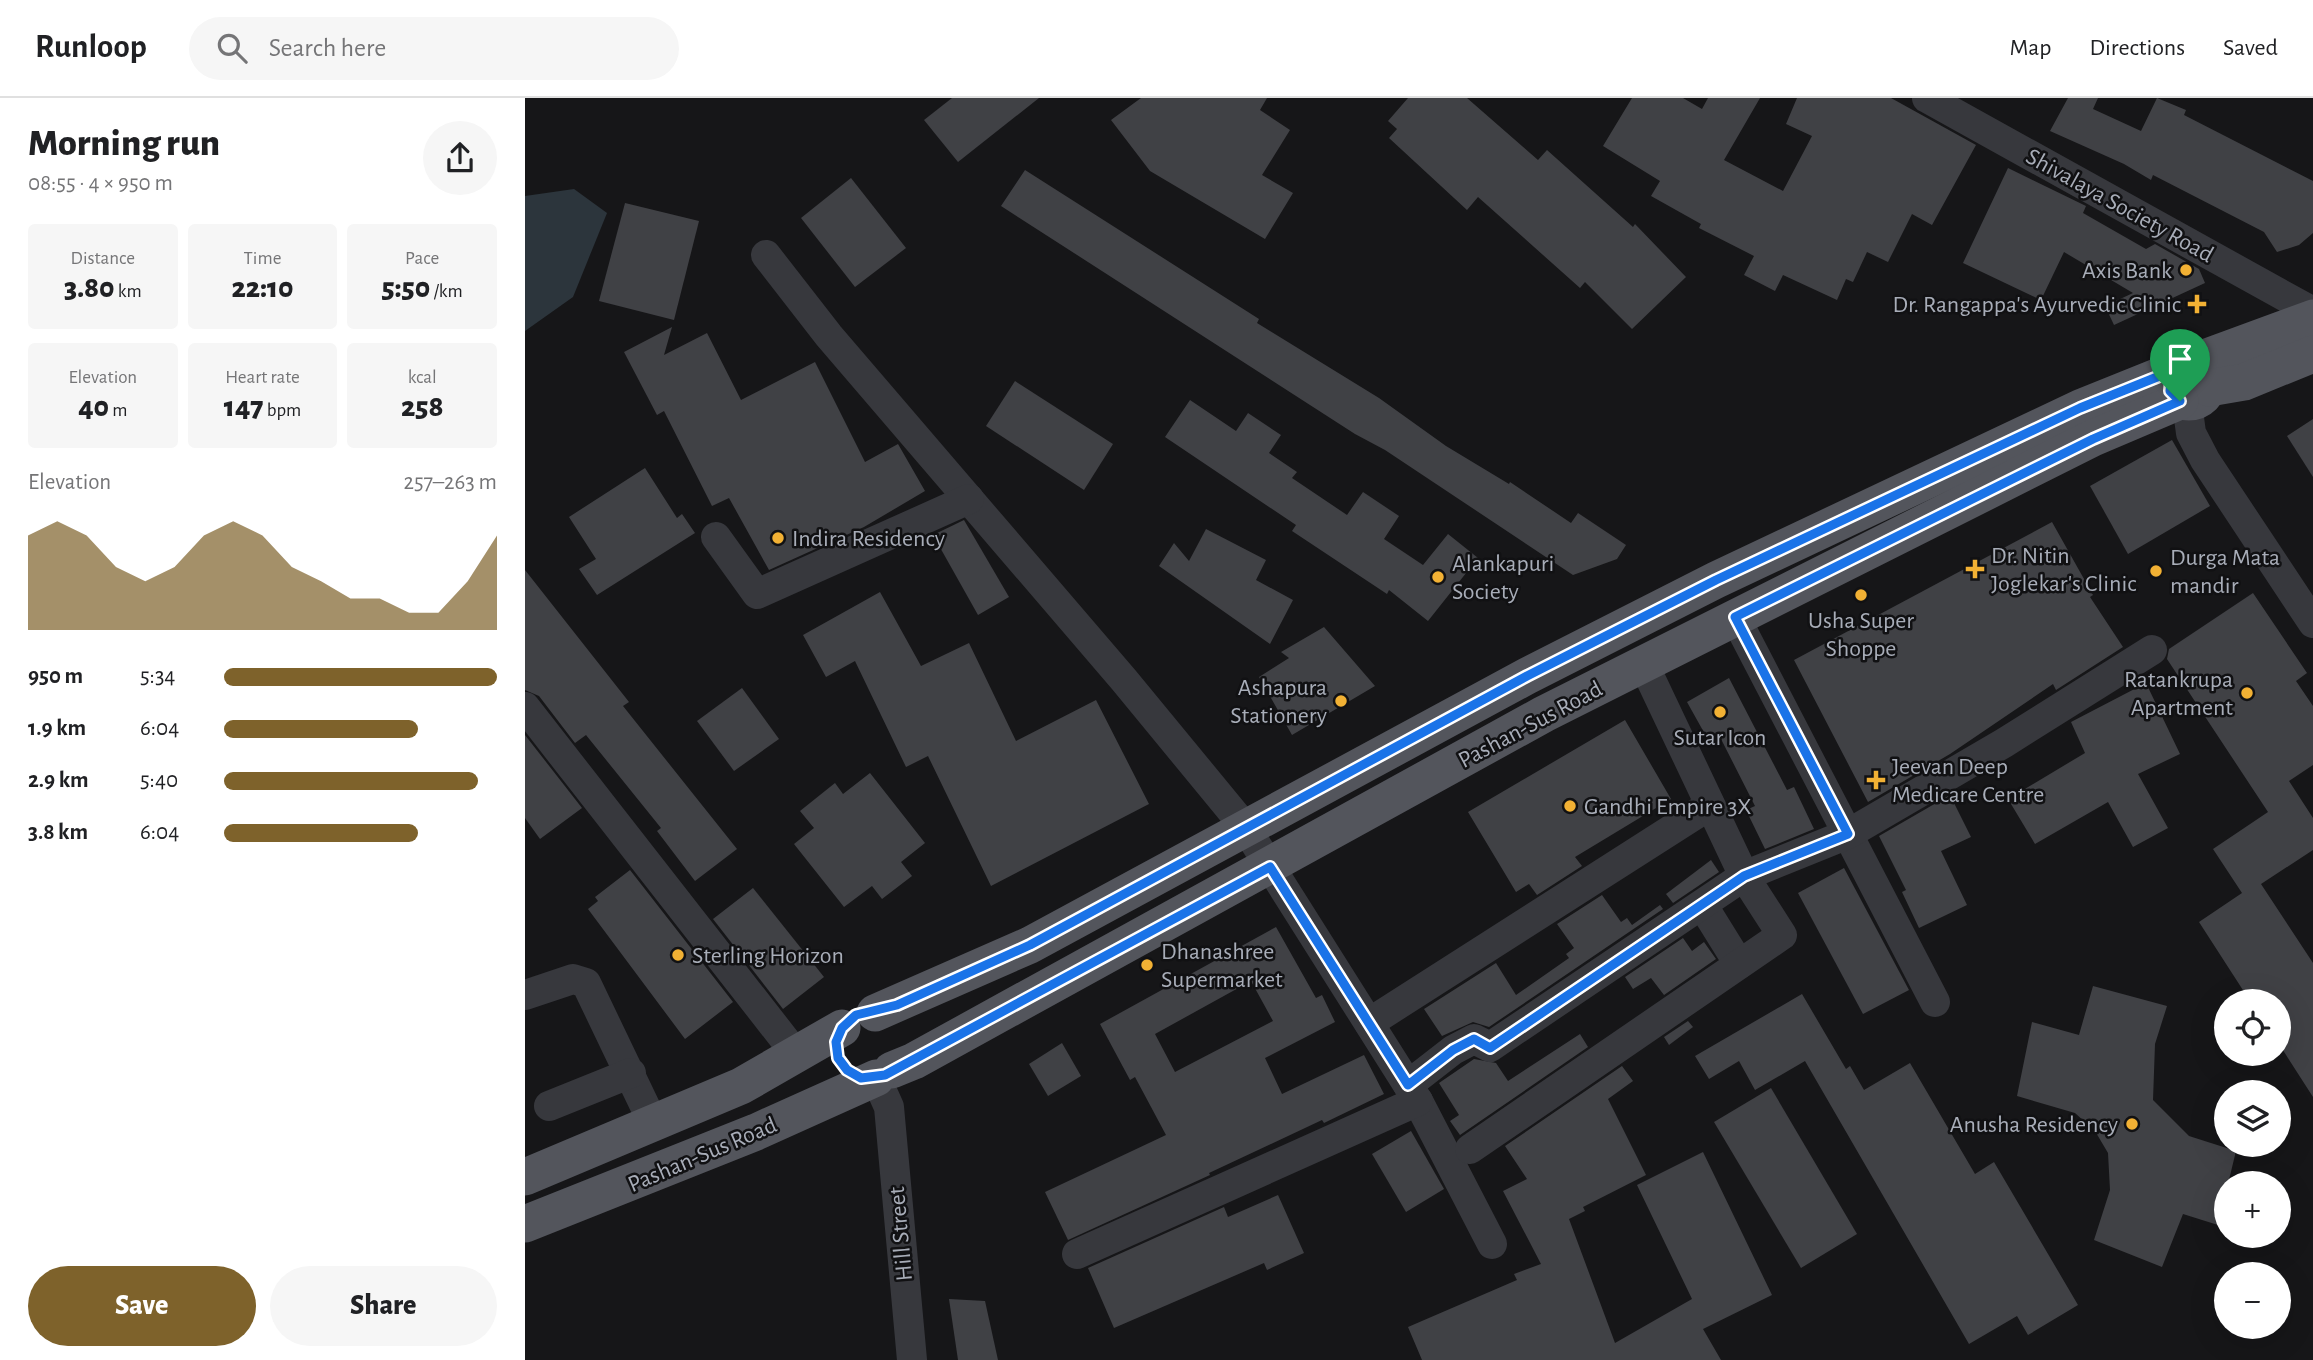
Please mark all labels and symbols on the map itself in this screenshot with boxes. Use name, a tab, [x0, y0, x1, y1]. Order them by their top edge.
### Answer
street label: Shivalaya Society Road	[2022, 144, 2217, 267]
place label: Axis Bank	[2082, 259, 2172, 283]
marker: Axis Bank	[2178, 262, 2194, 278]
place label: Dr. Rangappa's Ayurvedic Clinic	[1892, 293, 2181, 317]
marker: Dr. Rangappa's Ayurvedic Clinic	[2187, 294, 2207, 314]
pin	[2150, 329, 2210, 401]
place label: Indira Residency	[792, 527, 945, 551]
marker: Indira Residency	[770, 530, 786, 546]
place label: Dr. Nitin Joglekar's Clinic	[1991, 544, 2136, 596]
place label: Durga Mata mandir	[2170, 546, 2280, 598]
place label: Alankapuri Society	[1452, 552, 1554, 604]
marker: Dr. Nitin Joglekar's Clinic	[1965, 559, 1985, 579]
marker: Durga Mata mandir	[2148, 563, 2164, 579]
marker: Alankapuri Society	[1430, 569, 1446, 585]
marker: Usha Super Shoppe	[1853, 587, 1869, 603]
place label: Usha Super Shoppe	[1808, 609, 1914, 661]
place label: Ratankrupa Apartment	[2124, 668, 2233, 720]
place label: Ashapura Stationery	[1230, 676, 1327, 728]
street label: Pashan-Sus Road	[1455, 677, 1606, 773]
marker: Ratankrupa Apartment	[2239, 685, 2255, 701]
marker: Ashapura Stationery	[1333, 693, 1349, 709]
marker: Sutar Icon	[1712, 704, 1728, 720]
place label: Sutar Icon	[1674, 726, 1766, 750]
place label: Jeevan Deep Medicare Centre	[1892, 755, 2044, 807]
marker: Jeevan Deep Medicare Centre	[1866, 770, 1886, 790]
place label: Gandhi Empire 3X	[1584, 795, 1752, 819]
marker: Gandhi Empire 3X	[1562, 798, 1578, 814]
place label: Dhanashree Supermarket	[1161, 940, 1283, 992]
place label: Sterling Horizon	[692, 944, 844, 968]
marker: Sterling Horizon	[670, 947, 686, 963]
marker: Dhanashree Supermarket	[1139, 957, 1155, 973]
street label: Pashan-Sus Road	[624, 1113, 780, 1197]
place label: Anusha Residency	[1950, 1113, 2118, 1137]
marker: Anusha Residency	[2124, 1116, 2140, 1132]
street label: Hill Street	[885, 1185, 917, 1282]

